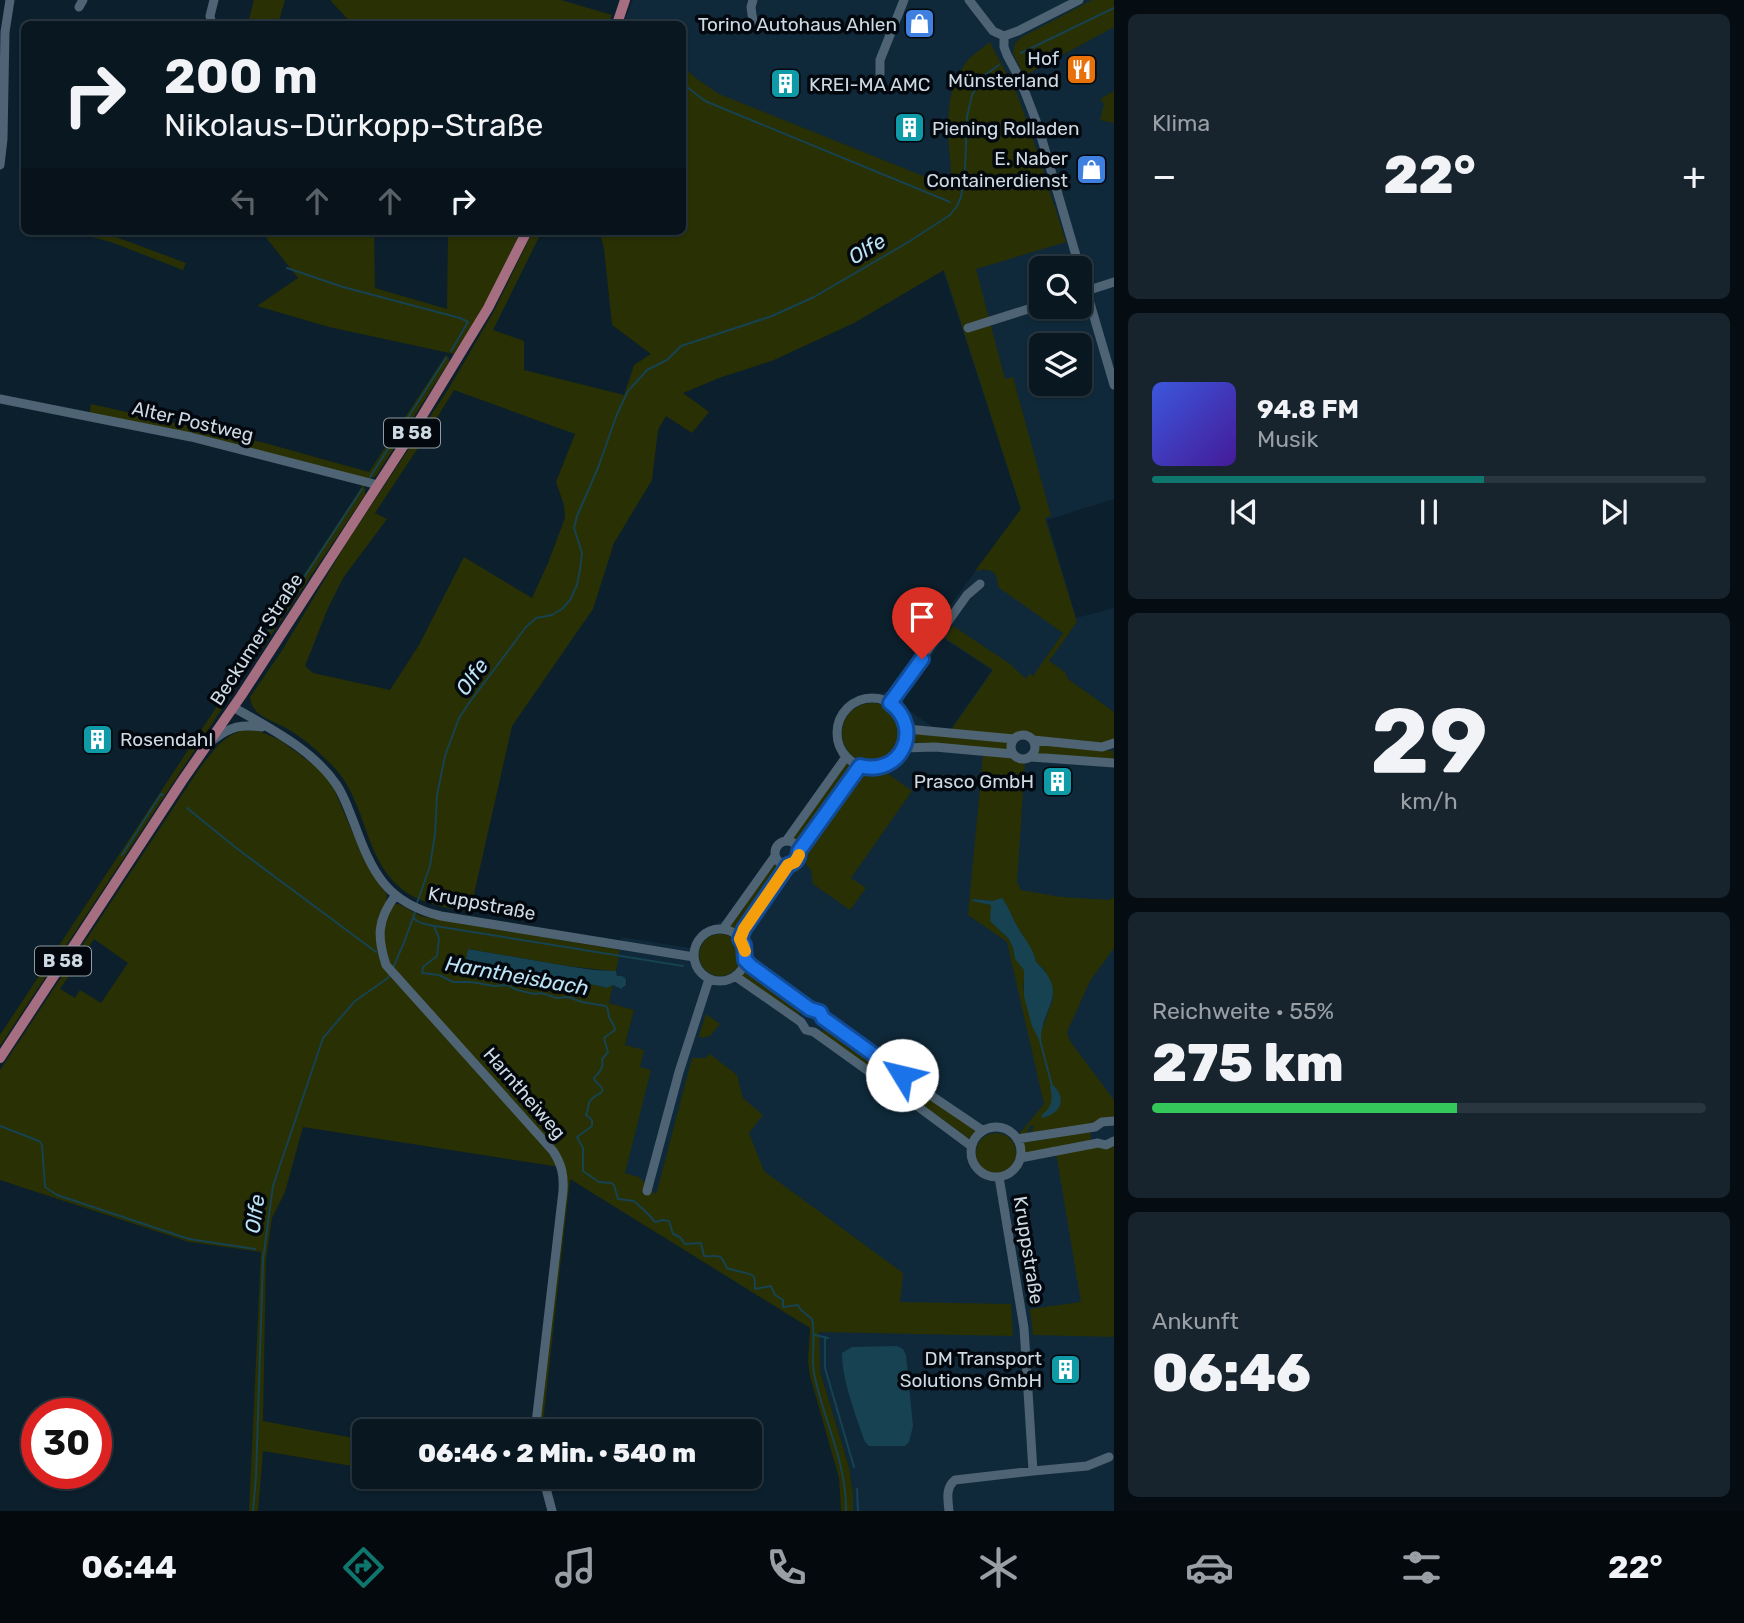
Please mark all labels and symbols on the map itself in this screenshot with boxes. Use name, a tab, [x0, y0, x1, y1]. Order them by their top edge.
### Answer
shop icon: Torino Autohaus Ahlen	[903, 7, 937, 41]
place label: Torino Autohaus Ahlen	[698, 13, 897, 36]
place label: Hof Münsterland	[948, 47, 1060, 92]
restaurant icon: Hof Münsterland	[1065, 52, 1099, 86]
building icon: KREI-MA AMC	[769, 67, 803, 101]
place label: KREI-MA AMC	[809, 73, 930, 96]
building icon: Piening Rolladen	[892, 111, 926, 145]
place label: Piening Rolladen	[932, 117, 1079, 140]
place label: E. Naber Containerdienst	[926, 147, 1069, 192]
shop icon: E. Naber Containerdienst	[1074, 152, 1108, 186]
water label: Olfe	[844, 228, 890, 269]
street label: Alter Postweg	[130, 396, 256, 447]
road number: B 58	[384, 418, 440, 447]
street label: Beckumer Straße	[205, 569, 308, 710]
pin	[892, 587, 952, 659]
water label: Olfe	[450, 653, 493, 700]
building icon: Rosendahl	[80, 722, 114, 756]
place label: Rosendahl	[120, 728, 213, 751]
building icon: Prasco GmbH	[1040, 764, 1074, 798]
place label: Prasco GmbH	[914, 770, 1034, 793]
street label: Kruppstraße	[426, 882, 538, 925]
road number: B 58	[35, 946, 91, 976]
water label: Harntheisbach	[443, 951, 591, 1000]
position arrow	[865, 1038, 939, 1112]
street label: Harntheiweg	[479, 1043, 571, 1144]
water label: Olfe	[239, 1193, 270, 1235]
street label: Kruppstraße	[1009, 1194, 1048, 1306]
place label: DM Transport Solutions GmbH	[900, 1347, 1043, 1392]
building icon: DM Transport Solutions GmbH	[1048, 1352, 1082, 1386]
speed limit sign: 30	[21, 1398, 112, 1489]

